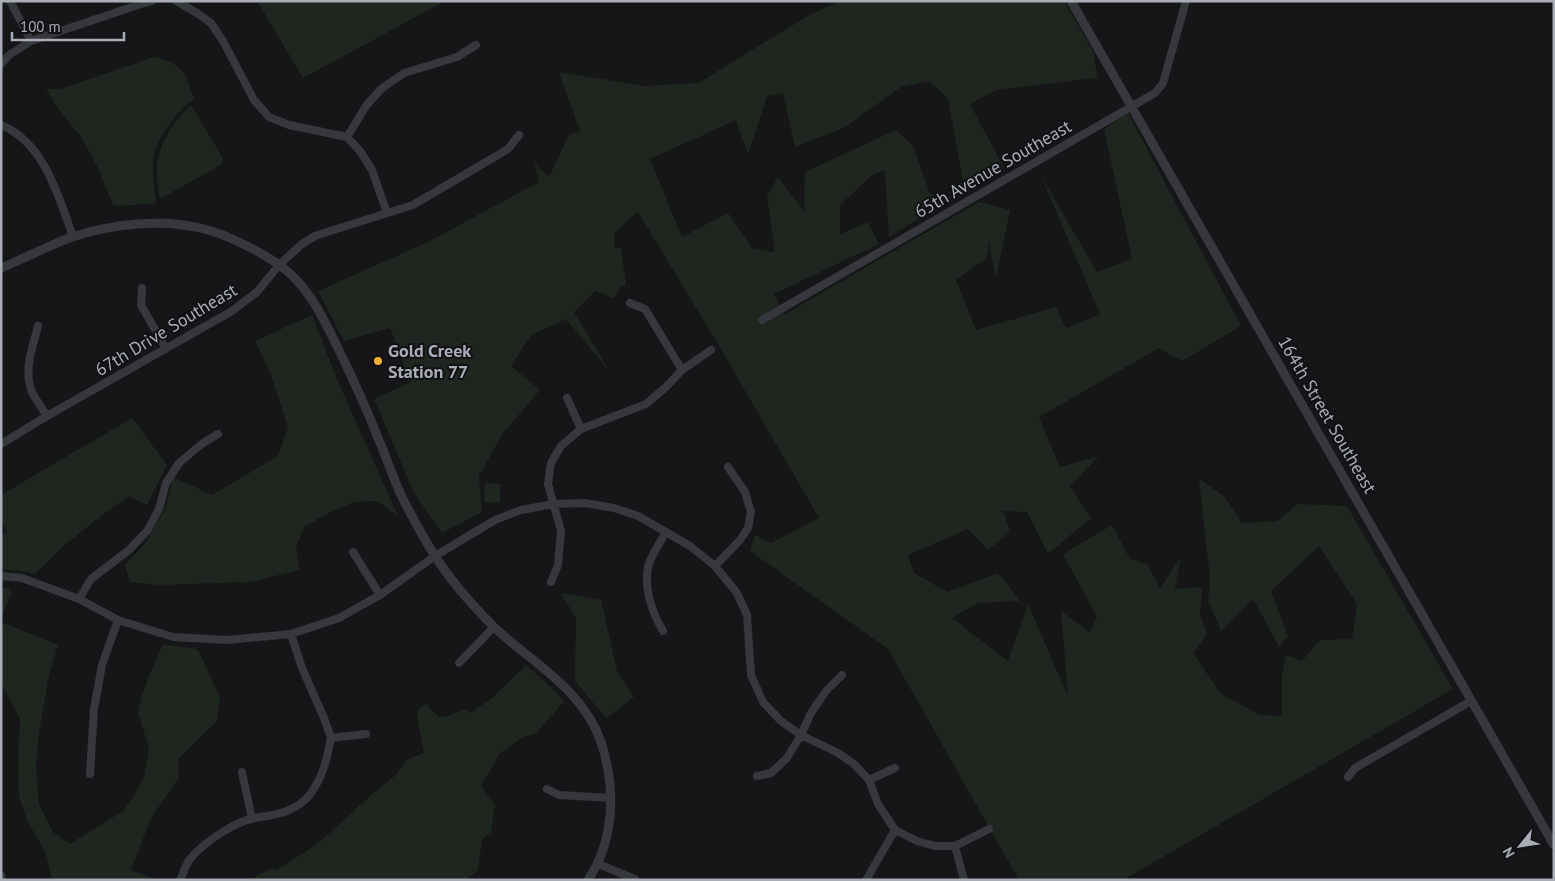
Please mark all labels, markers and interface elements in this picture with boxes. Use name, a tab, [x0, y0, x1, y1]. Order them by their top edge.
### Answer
scale bar	[12, 10, 125, 42]
text: 100 m	[20, 17, 61, 36]
street label: 65th Avenue Southeast	[910, 114, 1075, 223]
street label: 67th Drive Southeast	[91, 278, 241, 381]
street label: 164th Street Southeast	[1273, 332, 1382, 497]
place label: Gold Creek Station 77	[388, 339, 471, 383]
marker: Gold Creek Station 77	[372, 355, 384, 367]
north arrow	[1495, 821, 1545, 871]
text: N	[1499, 844, 1519, 861]

